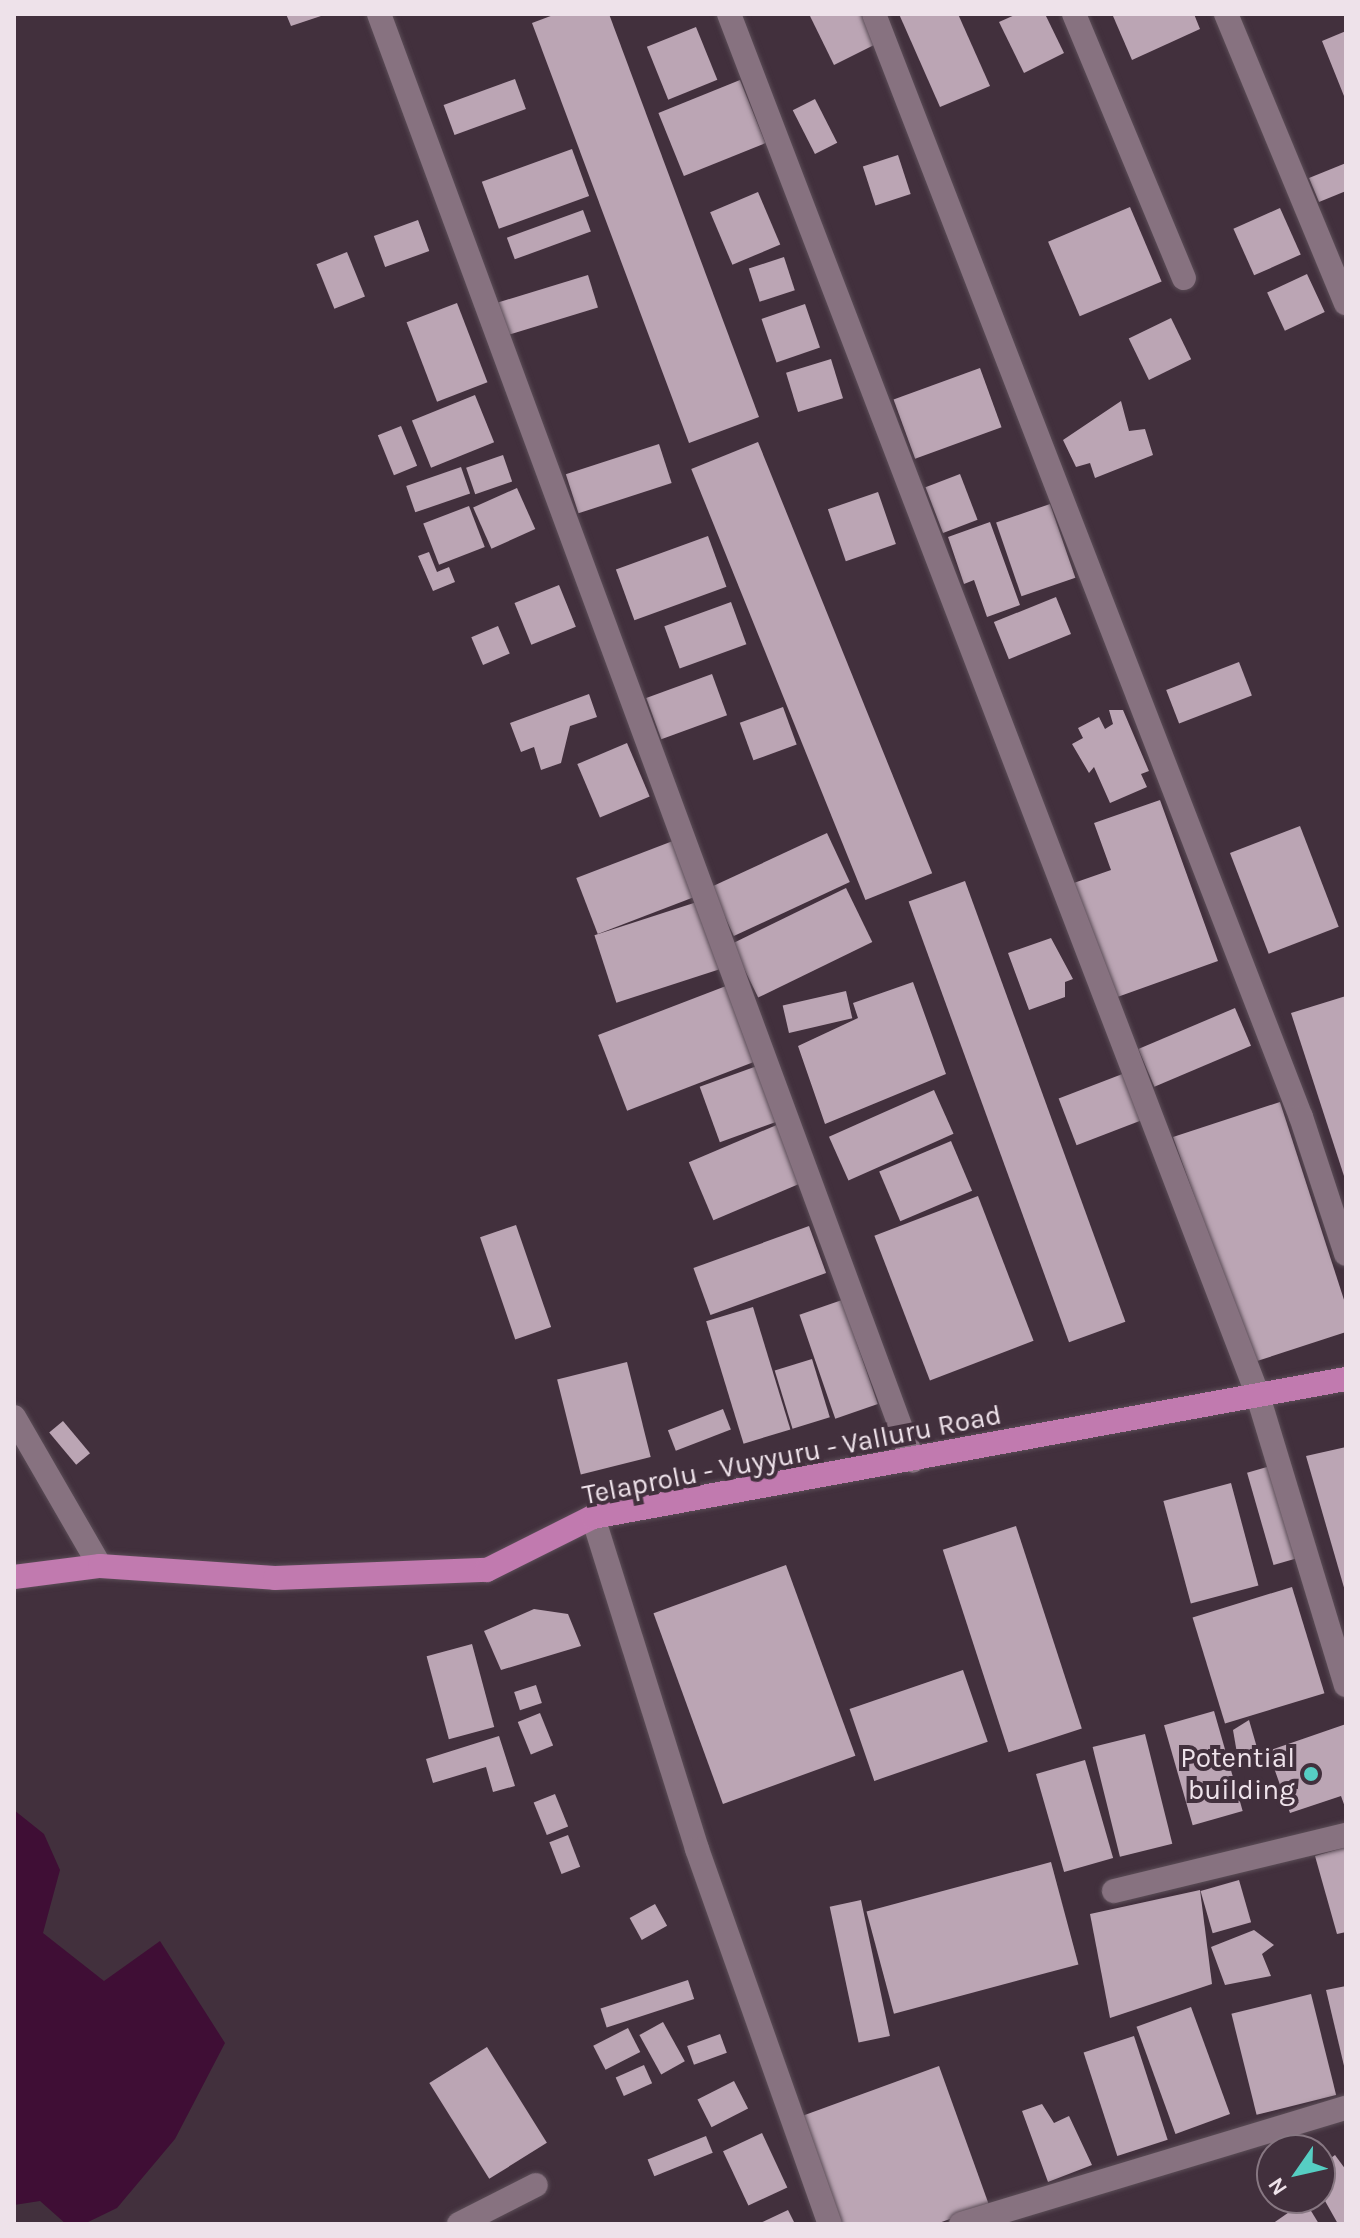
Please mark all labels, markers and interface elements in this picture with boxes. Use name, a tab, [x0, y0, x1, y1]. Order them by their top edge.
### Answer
street label: Telaprolu - Vuyyuru - Valluru Road	[580, 1398, 1004, 1512]
place label: Potential building	[1180, 1741, 1295, 1807]
marker: Potential building	[1302, 1765, 1320, 1783]
north arrow	[1256, 2134, 1336, 2214]
text: N	[1263, 2172, 1293, 2200]

